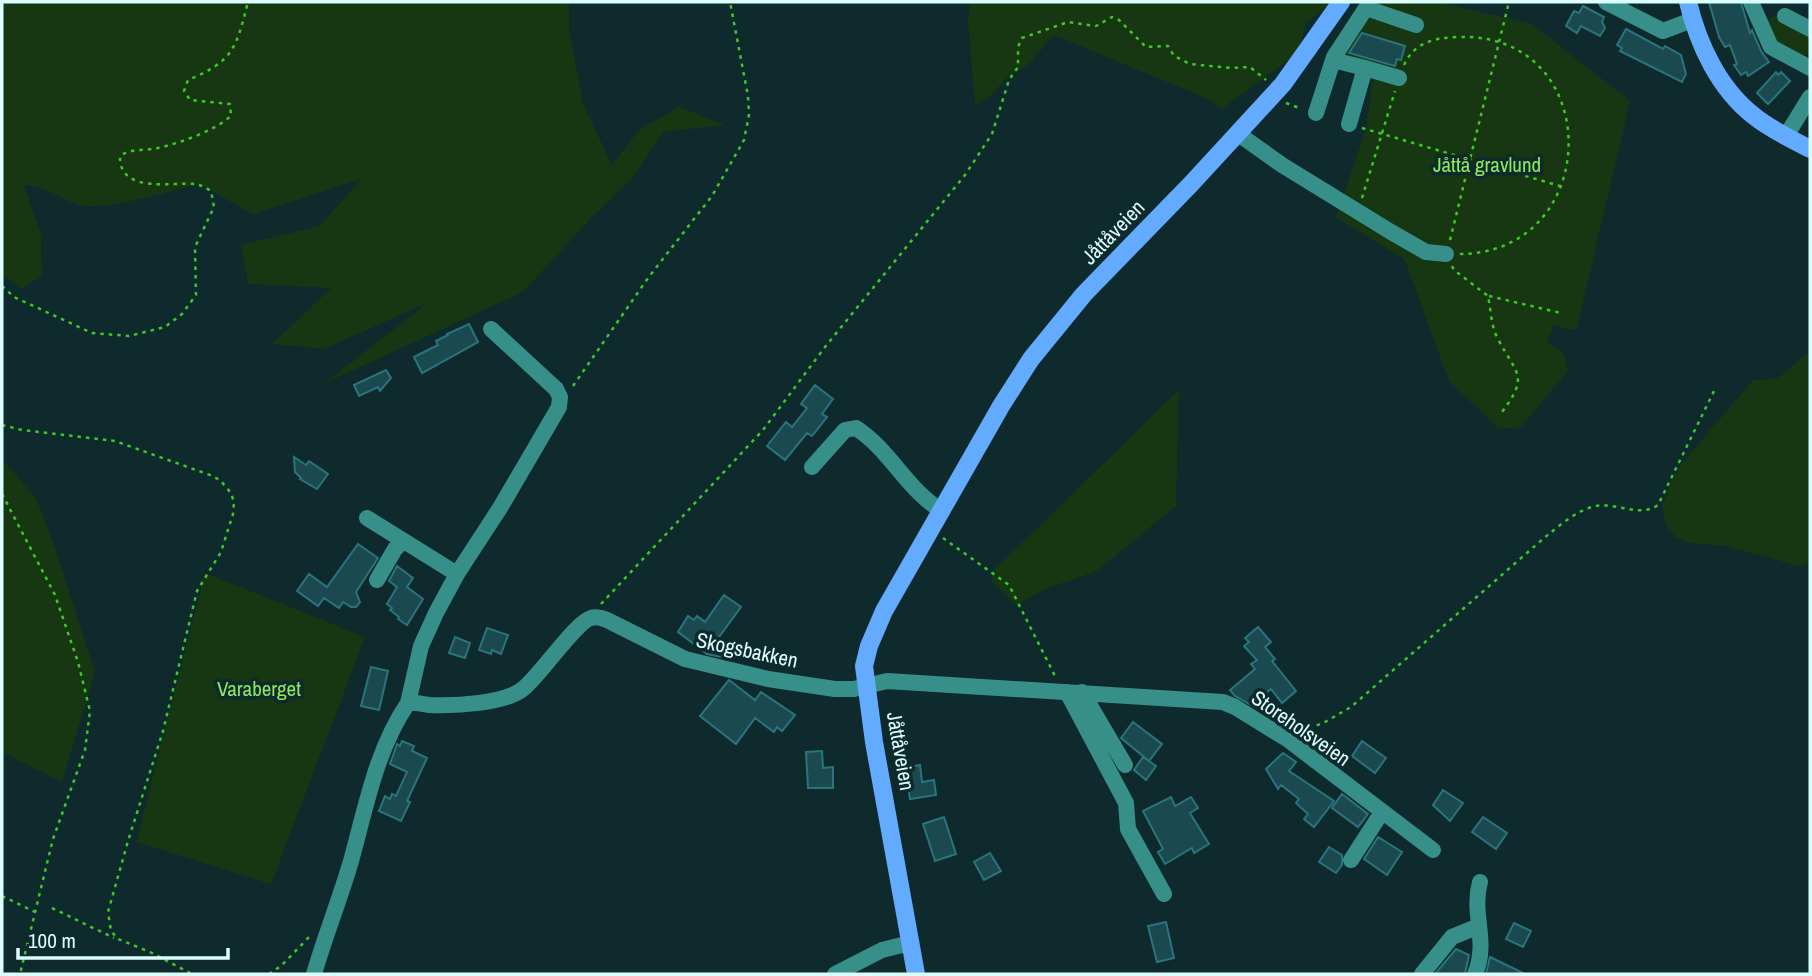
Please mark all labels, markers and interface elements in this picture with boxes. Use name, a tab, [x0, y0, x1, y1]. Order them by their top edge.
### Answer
park label: Jåttå gravlund	[1433, 150, 1541, 179]
street label: Jåttåveien	[1075, 193, 1151, 271]
street label: Skogsbakken	[693, 625, 801, 675]
park label: Varaberget	[217, 674, 301, 703]
street label: Storeholsveien	[1246, 683, 1356, 773]
street label: Jåttåveien	[880, 709, 922, 793]
scale bar	[18, 916, 228, 960]
text: 100 m	[28, 926, 76, 955]

